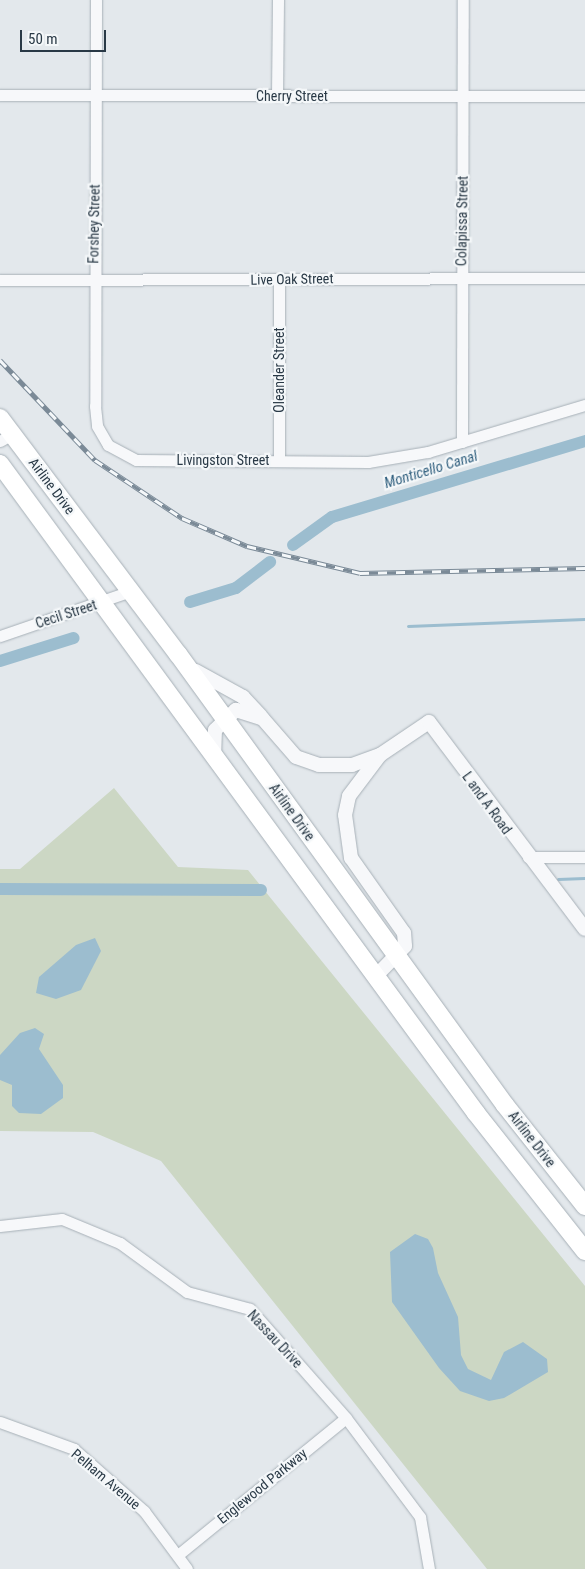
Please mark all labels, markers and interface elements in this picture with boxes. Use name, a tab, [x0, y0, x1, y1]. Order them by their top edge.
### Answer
scale bar	[22, 20, 109, 52]
text: 50 m	[28, 30, 58, 48]
street label: Cherry Street	[256, 88, 328, 104]
street label: Colapissa Street	[453, 176, 471, 266]
street label: Forshey Street	[85, 184, 103, 264]
street label: Live Oak Street	[250, 270, 334, 288]
street label: Oleander Street	[271, 327, 287, 413]
water label: Monticello Canal	[382, 447, 480, 493]
street label: Livingston Street	[177, 452, 269, 468]
street label: Airline Drive	[25, 454, 79, 518]
street label: Cecil Street	[33, 596, 99, 632]
street label: L and A Road	[459, 769, 515, 837]
street label: Airline Drive	[266, 780, 318, 844]
street label: Airline Drive	[505, 1108, 559, 1170]
street label: Nassau Drive	[244, 1307, 306, 1371]
street label: Pelham Avenue	[68, 1445, 144, 1513]
street label: Englewood Parkway	[214, 1445, 310, 1527]

